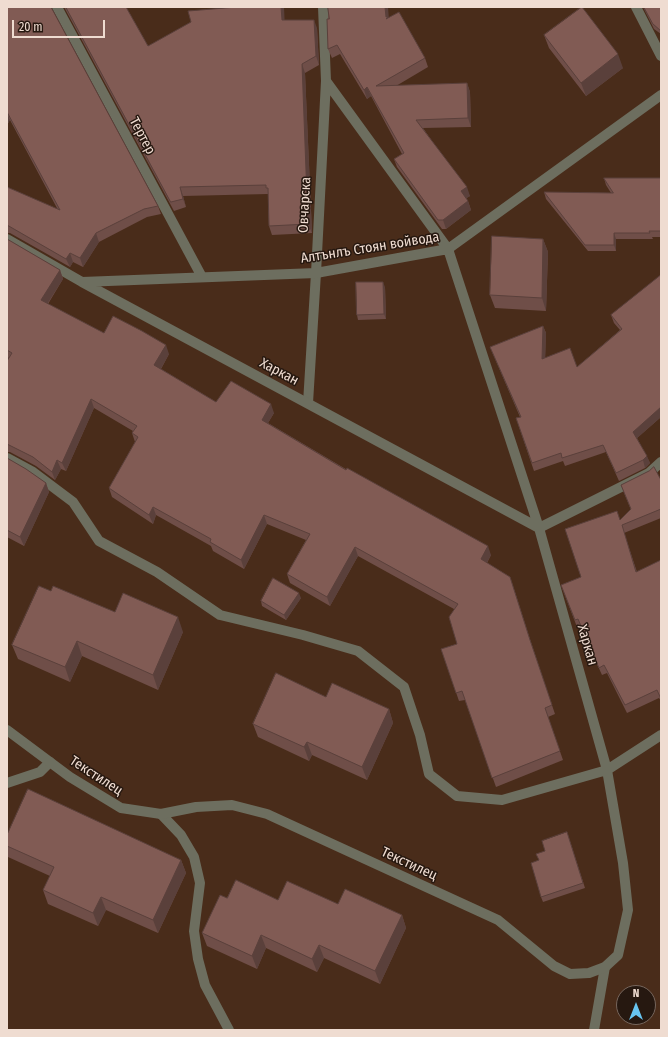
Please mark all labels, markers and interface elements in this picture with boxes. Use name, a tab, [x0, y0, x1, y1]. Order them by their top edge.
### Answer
scale bar	[14, 12, 107, 38]
text: 20 m	[19, 20, 43, 34]
street label: Тертер	[125, 115, 159, 157]
street label: Овчарска	[295, 177, 315, 233]
street label: Алтънлъ Стоян войвода	[299, 229, 441, 267]
street label: Харкан	[257, 355, 301, 389]
street label: Харкан	[573, 623, 601, 667]
street label: Текстилец	[66, 753, 126, 799]
street label: Текстилец	[378, 844, 440, 884]
north arrow	[616, 985, 656, 1025]
text: N	[633, 987, 639, 1000]

